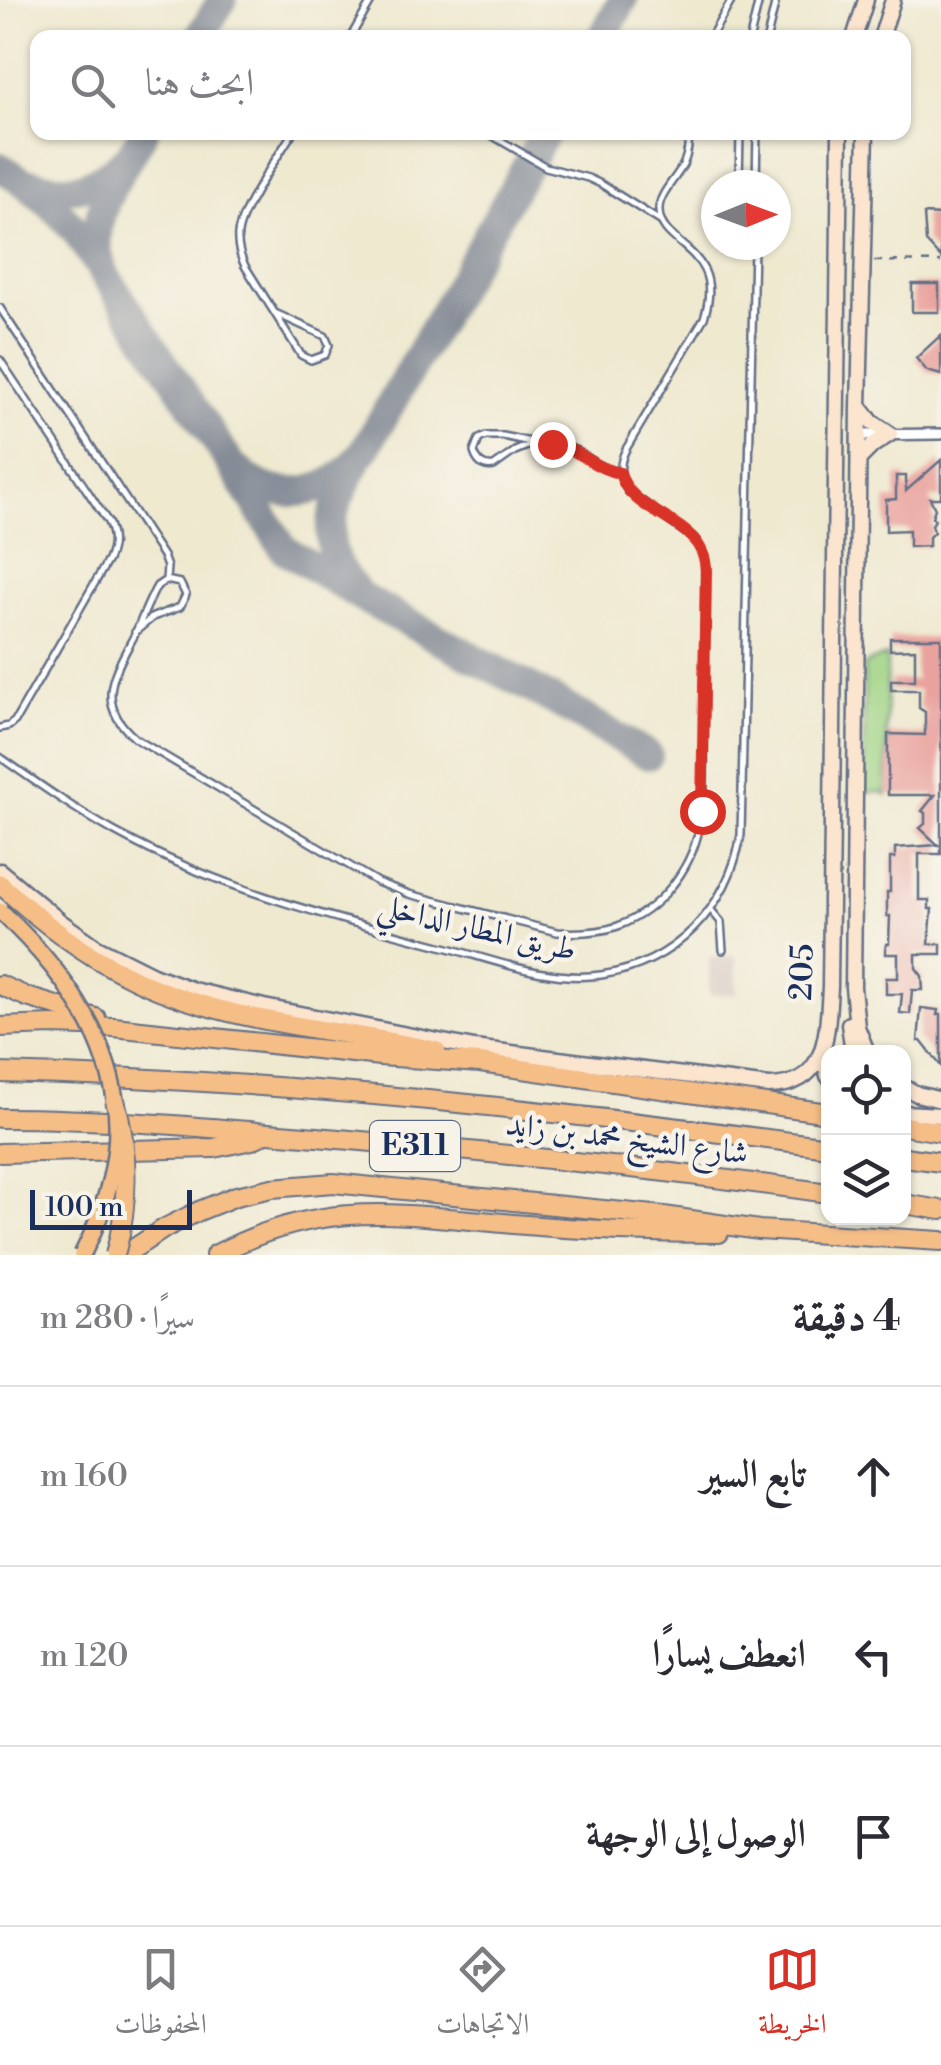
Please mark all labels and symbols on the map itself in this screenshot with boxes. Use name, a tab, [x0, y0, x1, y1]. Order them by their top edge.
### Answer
north arrow	[701, 170, 791, 260]
route end	[530, 422, 576, 468]
route start	[680, 789, 726, 835]
street label: طريق المطار الداخلي	[372, 886, 580, 980]
street label: 205	[781, 943, 823, 1001]
street label: شارع الشيخ محمد بن زايد	[503, 1104, 750, 1181]
road number: E311	[370, 1121, 460, 1171]
scale bar	[30, 1185, 192, 1230]

